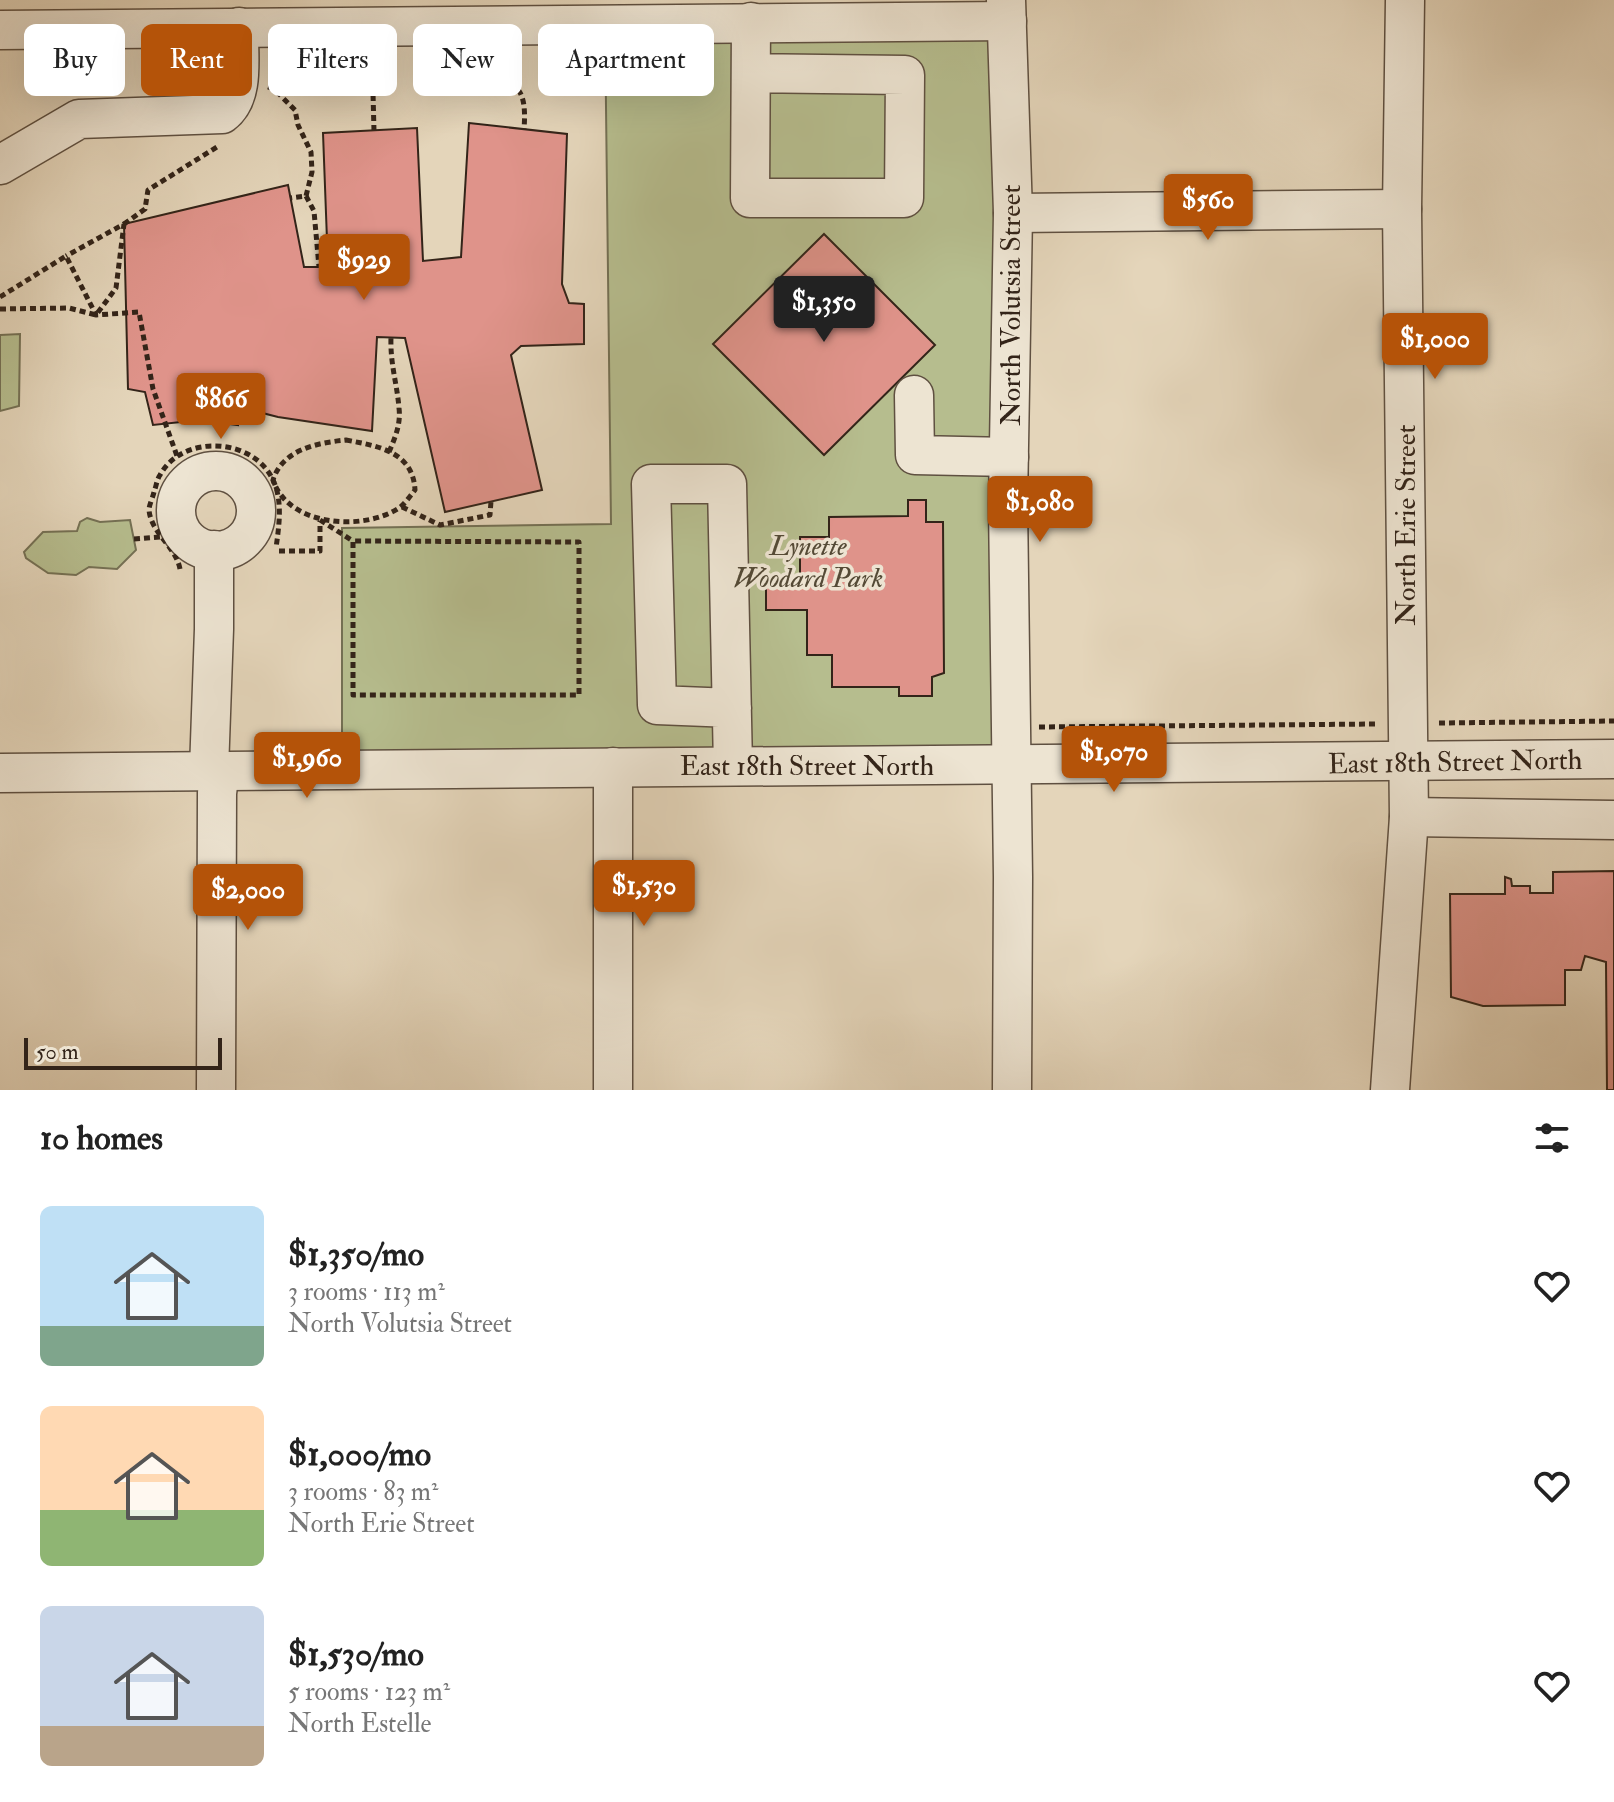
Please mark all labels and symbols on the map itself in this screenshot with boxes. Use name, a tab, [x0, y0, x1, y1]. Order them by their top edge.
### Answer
pin: $560	[1161, 174, 1255, 242]
street label: North Volutsia Street	[994, 184, 1029, 426]
pin: $929	[317, 234, 411, 302]
pin: $1,350	[759, 276, 889, 344]
pin: $1,000	[1370, 313, 1500, 381]
pin: $866	[174, 373, 268, 441]
street label: North Erie Street	[1389, 425, 1424, 626]
pin: $1,080	[975, 476, 1105, 544]
park label: Lynette Woodard Park	[733, 529, 883, 596]
pin: $1,070	[1049, 726, 1179, 794]
pin: $1,960	[242, 732, 372, 800]
street label: East 18th Street North	[1327, 743, 1583, 782]
street label: East 18th Street North	[680, 749, 935, 784]
pin: $1,530	[579, 860, 709, 928]
pin: $2,000	[183, 864, 313, 932]
scale bar	[24, 1034, 222, 1070]

